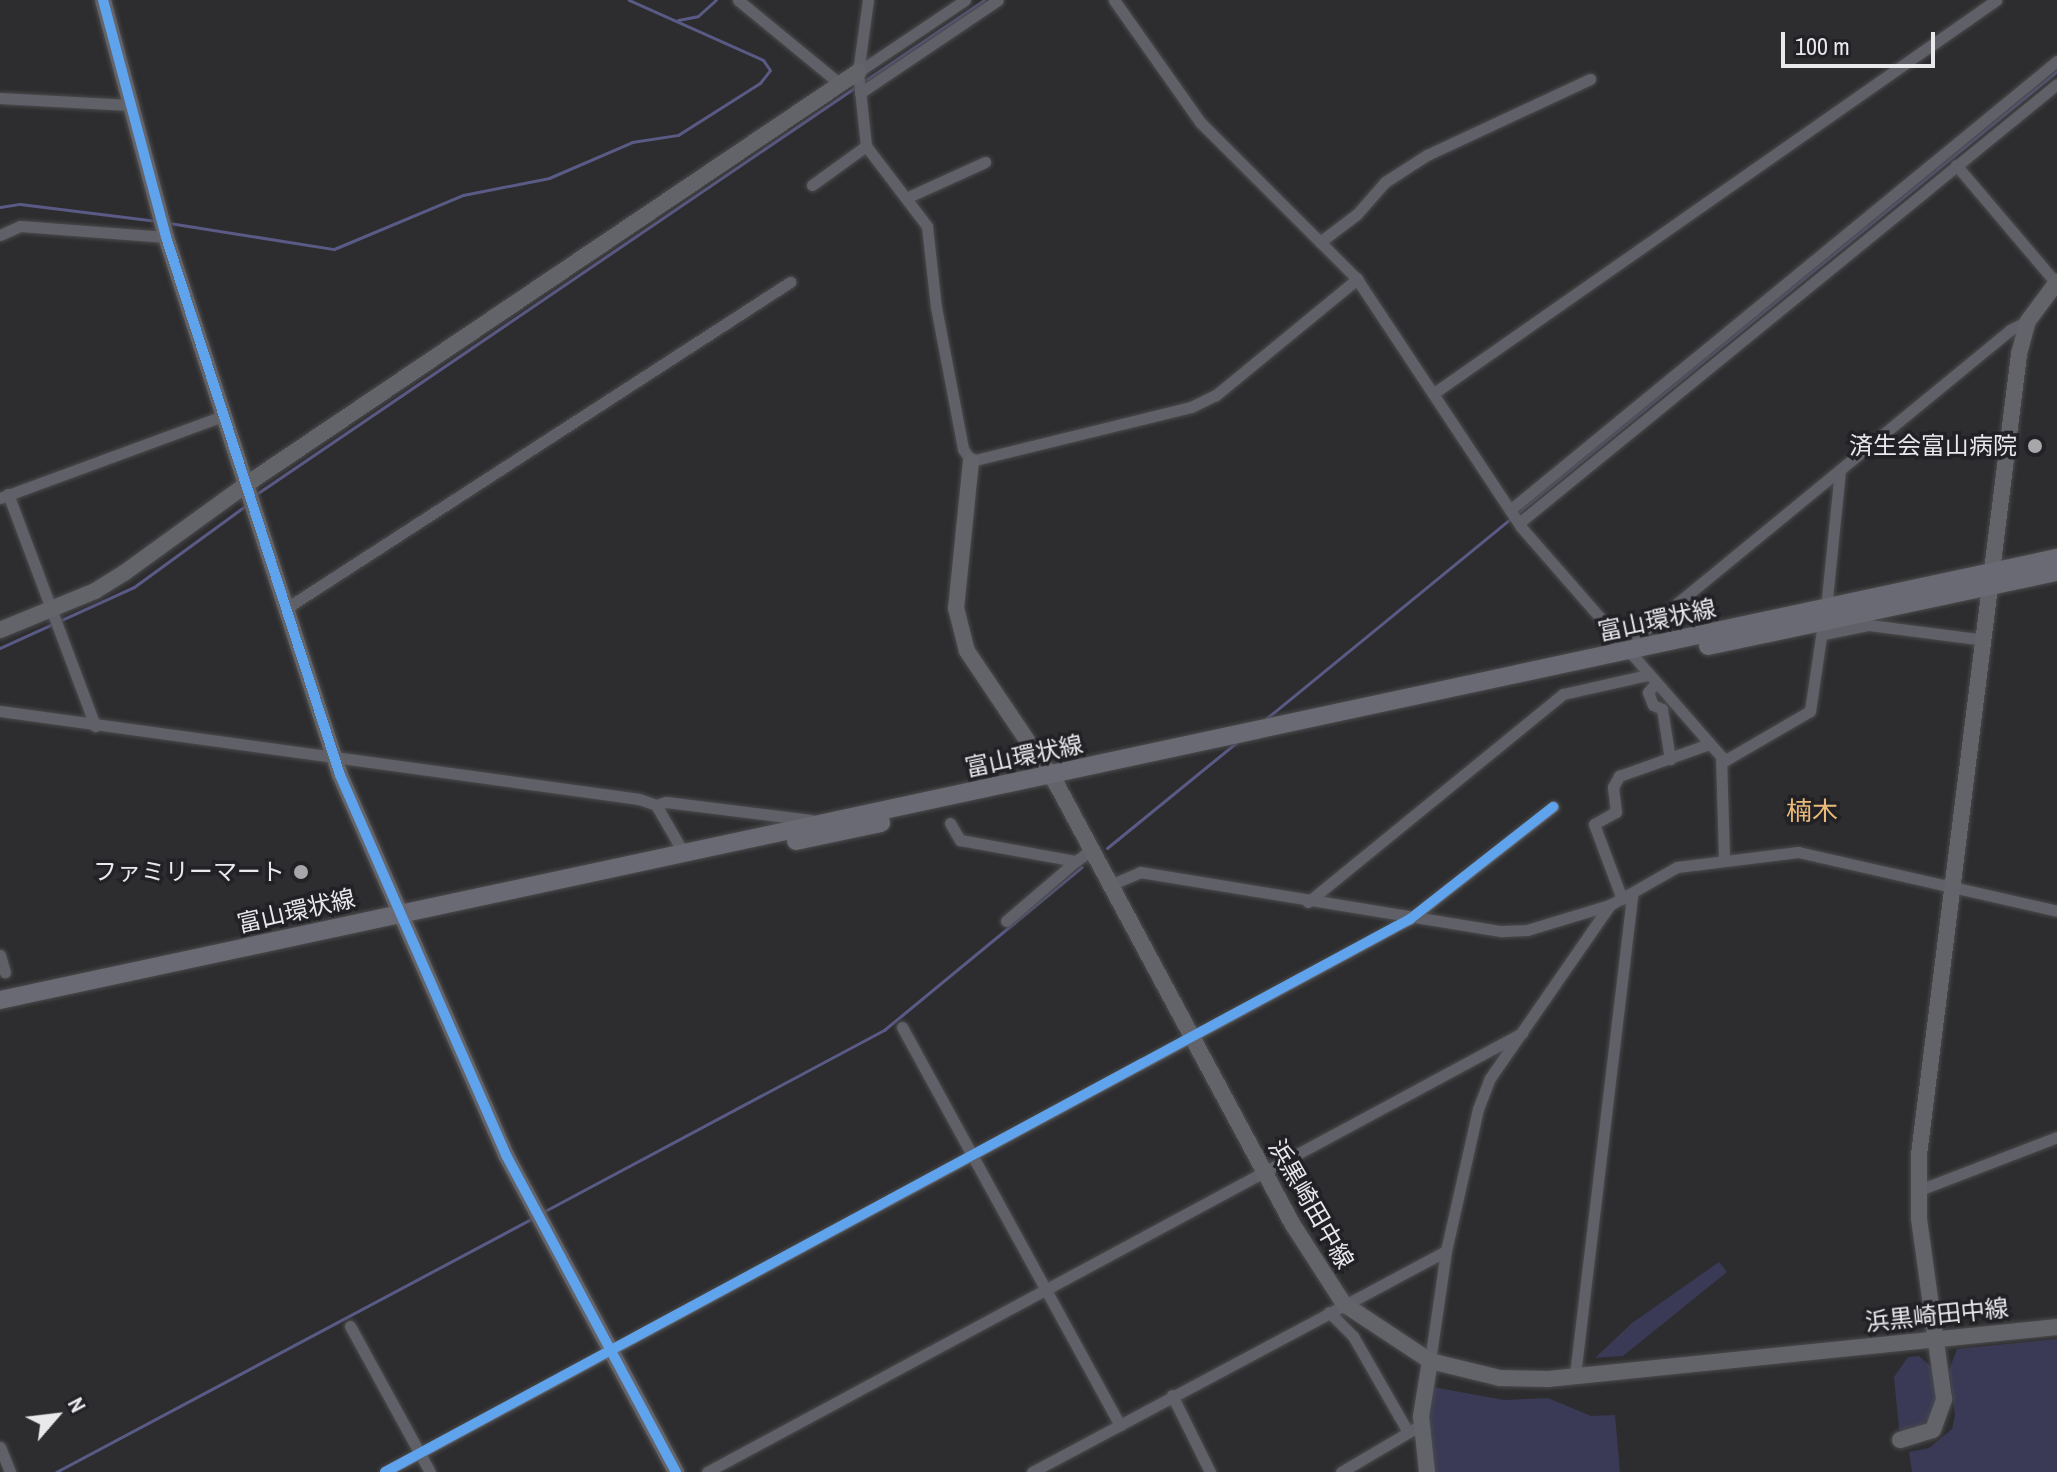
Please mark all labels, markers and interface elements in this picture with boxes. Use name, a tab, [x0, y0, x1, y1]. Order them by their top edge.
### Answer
scale bar	[1785, 16, 1939, 66]
text: 100 m	[1795, 30, 1850, 62]
place label: 済生会富山病院	[1849, 432, 2017, 460]
marker: 済生会富山病院	[2024, 435, 2046, 457]
street label: 富山環状線	[1595, 593, 1719, 647]
street label: 富山環状線	[962, 729, 1086, 783]
district label: 楠木	[1786, 795, 1838, 827]
place label: ファミリーマート	[93, 858, 285, 886]
marker: ファミリーマート	[292, 863, 310, 881]
street label: 富山環状線	[234, 883, 358, 939]
street label: 浜黒崎田中線	[1263, 1134, 1359, 1274]
street label: 浜黒崎田中線	[1864, 1293, 2010, 1337]
north arrow	[16, 1376, 96, 1456]
text: N	[61, 1392, 93, 1418]

